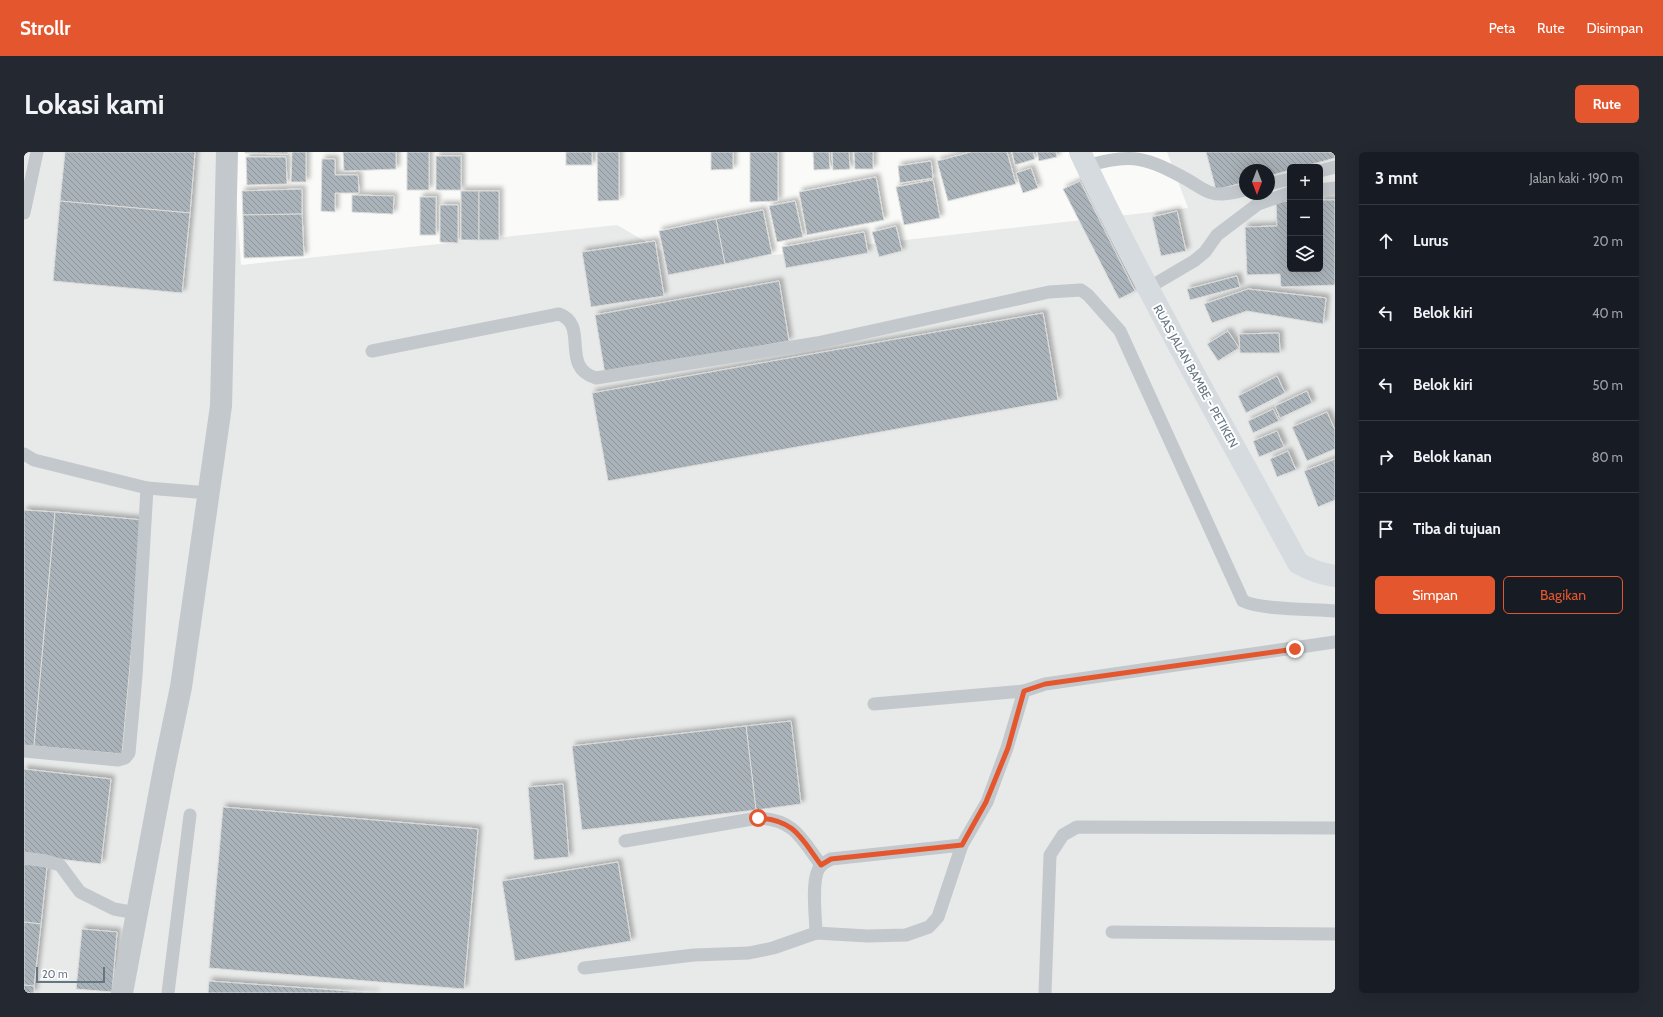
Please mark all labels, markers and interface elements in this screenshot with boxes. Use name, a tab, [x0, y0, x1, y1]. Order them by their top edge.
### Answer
text: Strollr	[20, 17, 71, 40]
text: Peta	[1489, 19, 1515, 37]
text: Rute	[1537, 19, 1565, 37]
text: Disimpan	[1587, 19, 1643, 37]
button: Rute	[1575, 85, 1639, 123]
text: Lokasi kami	[24, 87, 164, 121]
north arrow	[1239, 164, 1275, 200]
map controls	[1287, 164, 1323, 272]
button: +	[1287, 164, 1323, 200]
text: 3 mnt	[1375, 168, 1418, 188]
text: Jalan kaki · 190 m	[1530, 170, 1623, 186]
button: −	[1287, 200, 1323, 236]
icon: ahead	[1375, 230, 1397, 252]
text: Lurus	[1413, 232, 1448, 250]
text: 20 m	[1593, 233, 1623, 249]
button: layers	[1287, 236, 1323, 272]
street label: RUAS JALAN BAMBE - PETIKEN	[1150, 302, 1242, 450]
icon: left	[1375, 302, 1397, 324]
text: Belok kiri	[1413, 304, 1473, 322]
text: 40 m	[1592, 305, 1623, 321]
icon: left	[1375, 374, 1397, 396]
text: Belok kiri	[1413, 376, 1473, 394]
text: 50 m	[1593, 377, 1623, 393]
icon: right	[1375, 446, 1397, 468]
text: Belok kanan	[1413, 448, 1492, 466]
text: 80 m	[1592, 449, 1623, 465]
icon: arrive	[1375, 518, 1397, 540]
text: Tiba di tujuan	[1413, 520, 1501, 538]
button: Simpan	[1375, 576, 1495, 614]
button: Bagikan	[1503, 576, 1623, 614]
route end	[1286, 640, 1304, 658]
route start	[749, 809, 767, 827]
scale bar	[36, 965, 105, 984]
text: 20 m	[42, 967, 68, 981]

